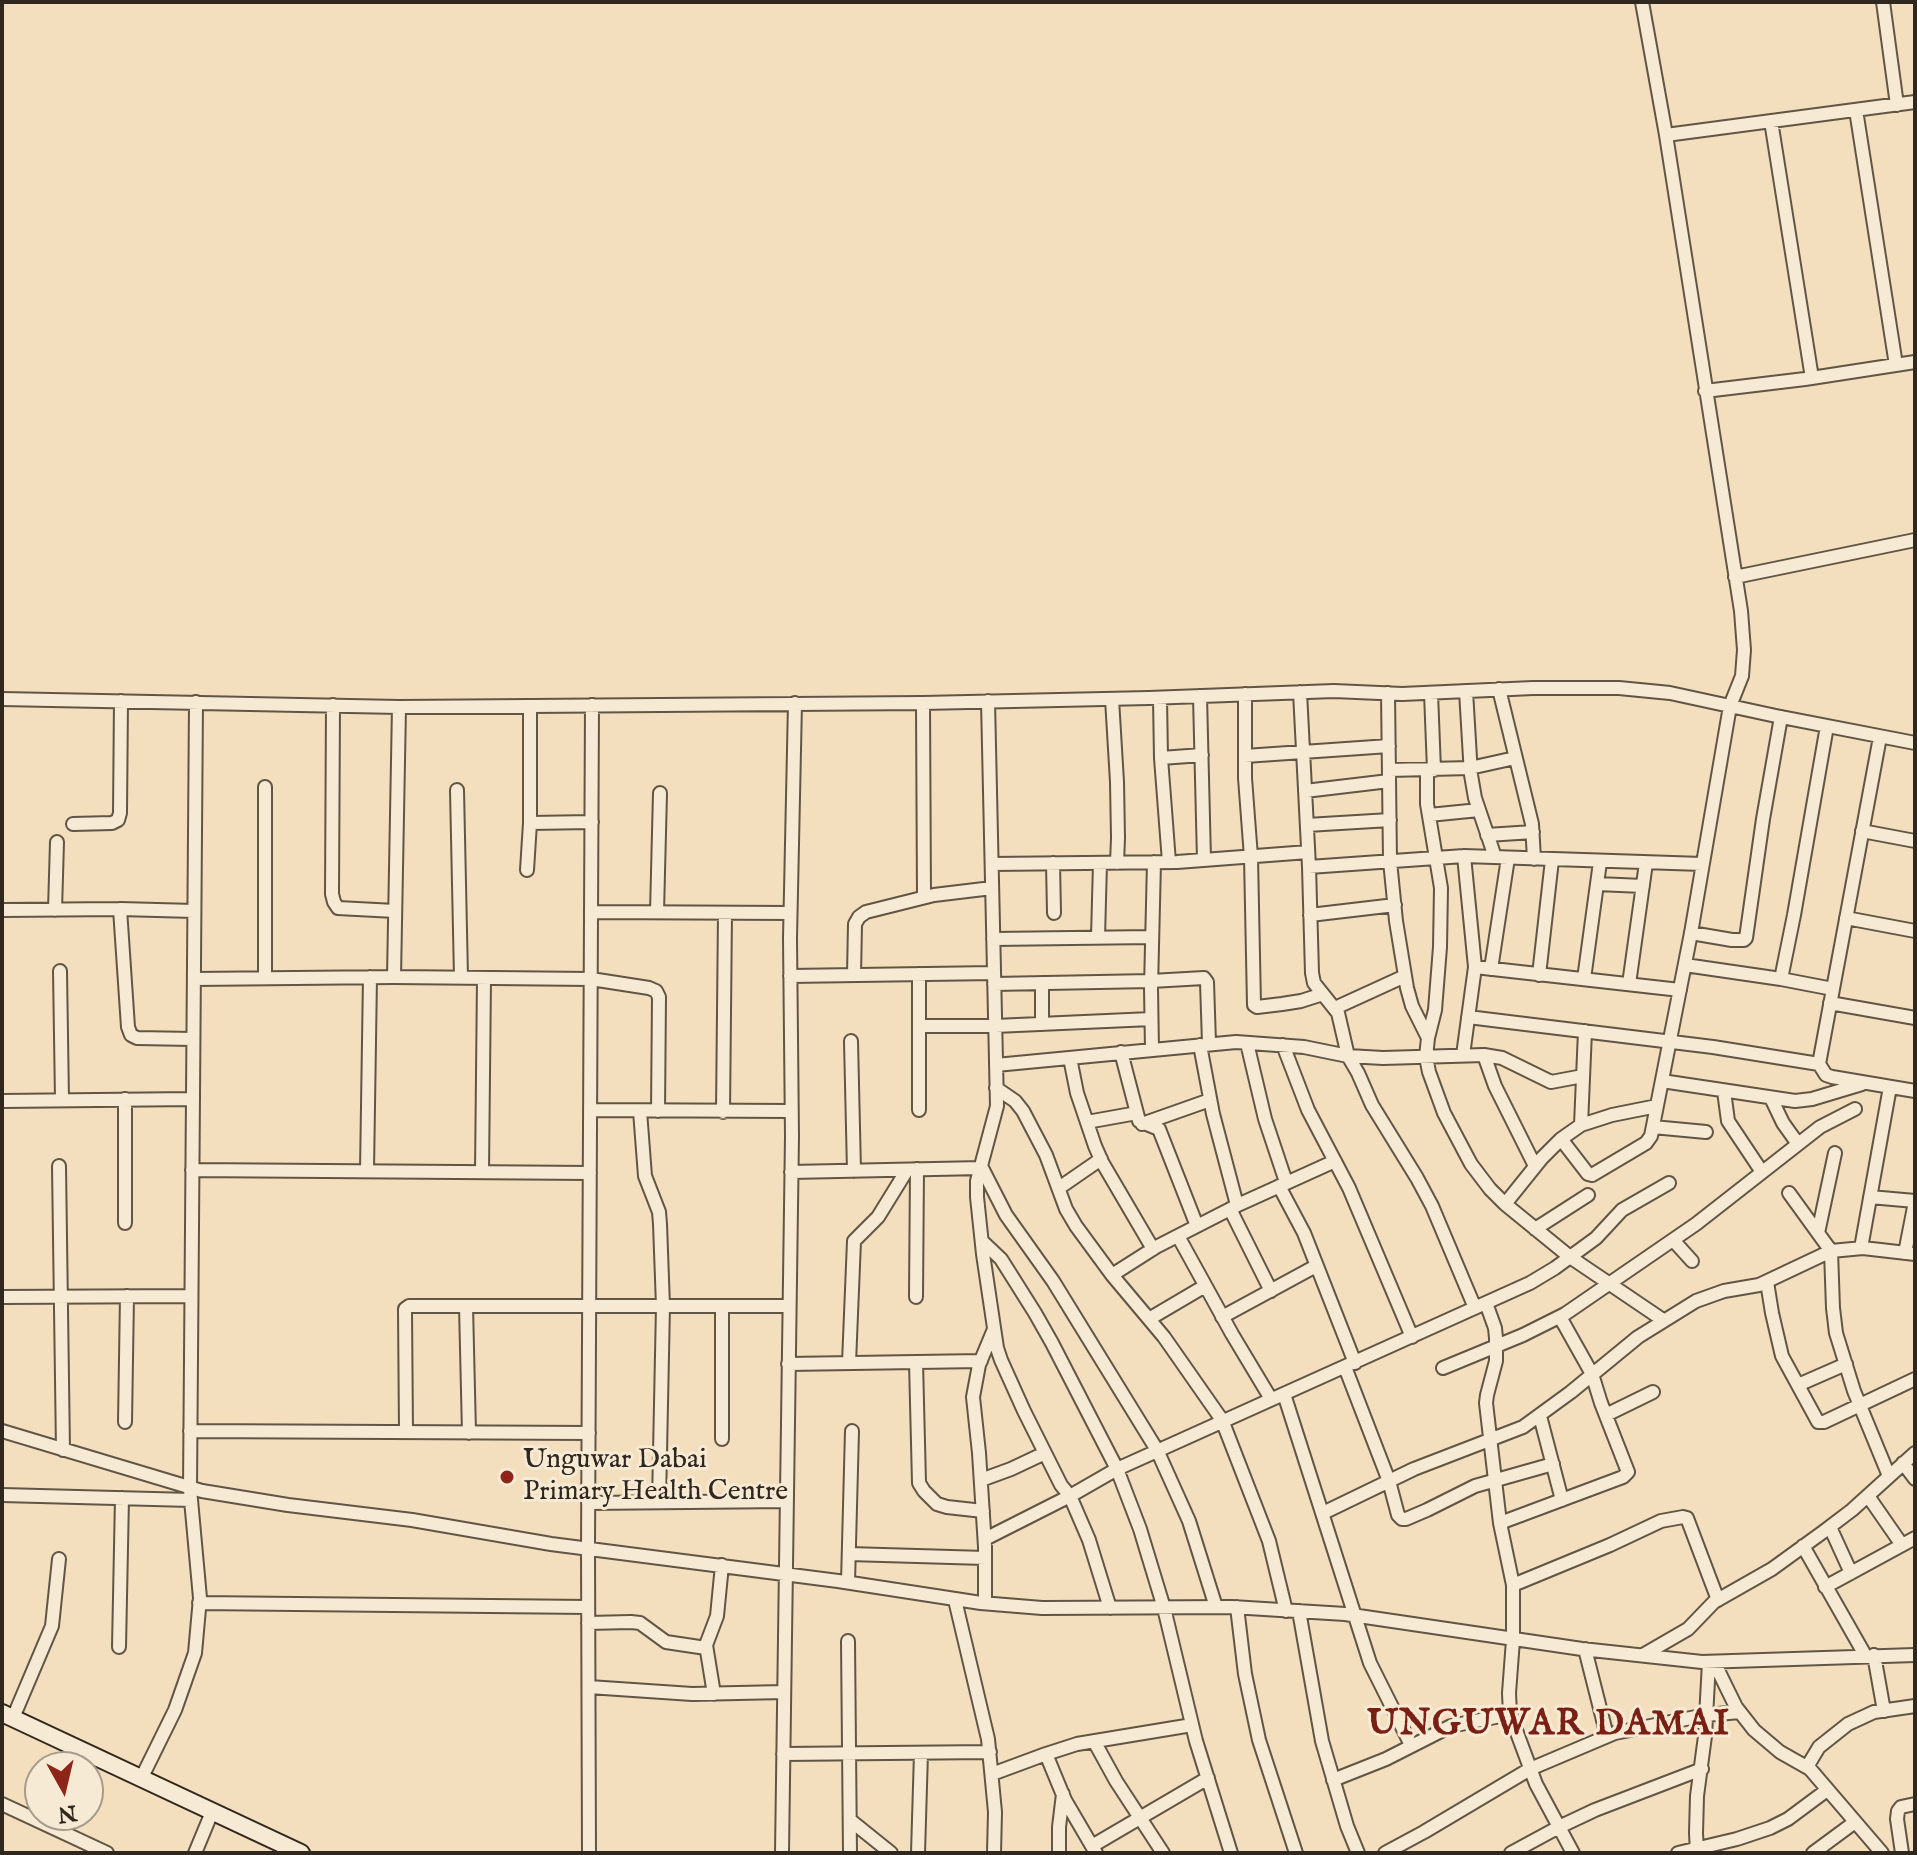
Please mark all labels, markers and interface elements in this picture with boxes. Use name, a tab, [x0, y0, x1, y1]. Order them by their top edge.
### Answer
place label: Unguwar Dabai Primary Health Centre	[523, 1444, 788, 1510]
marker: Unguwar Dabai Primary Health Centre	[498, 1468, 516, 1486]
district label: UNGUWAR DAMAI	[1367, 1705, 1731, 1749]
north arrow	[24, 1751, 104, 1831]
text: N	[56, 1798, 78, 1828]

